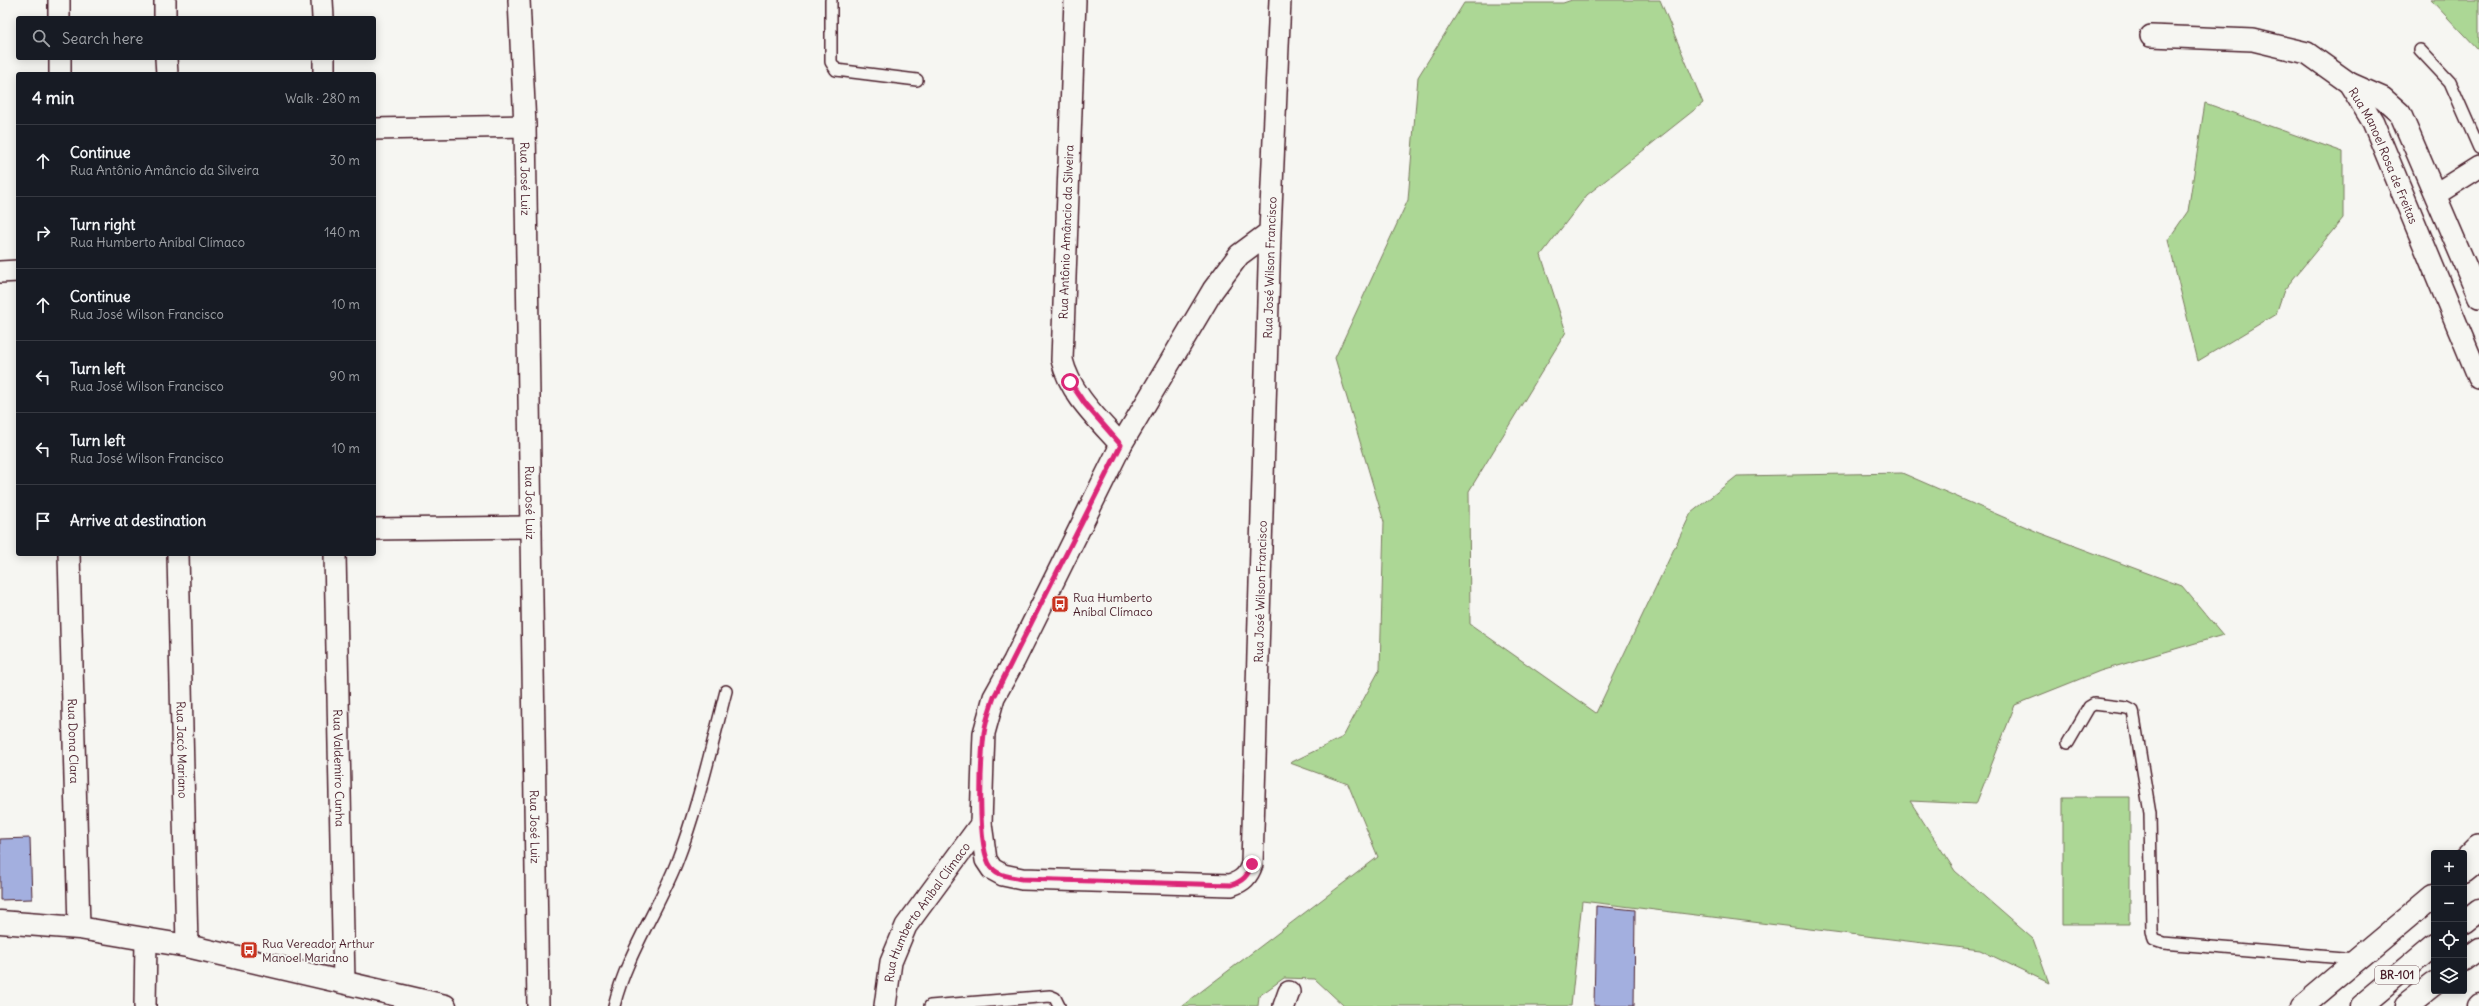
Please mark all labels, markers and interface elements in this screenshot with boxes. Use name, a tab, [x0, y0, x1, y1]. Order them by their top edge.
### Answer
search box	[16, 16, 376, 60]
icon: search	[30, 27, 52, 49]
text: Search here	[62, 29, 143, 48]
street label: Rua Manoel Rosa de Freitas	[2346, 85, 2422, 226]
text: 4 min	[32, 87, 74, 109]
text: Walk · 280 m	[285, 90, 360, 107]
street label: Rua José Luiz	[518, 142, 534, 216]
text: Continue	[70, 143, 131, 162]
street label: Rua Antônio Amâncio da Silveira	[1055, 144, 1077, 320]
icon: ahead	[32, 150, 54, 172]
text: 30 m	[330, 152, 360, 169]
text: Rua Antônio Amâncio da Silveira	[70, 162, 259, 179]
street label: Rua José Wilson Francisco	[1259, 196, 1279, 339]
text: Turn right	[70, 215, 135, 234]
icon: right	[32, 222, 54, 244]
text: 140 m	[324, 224, 360, 241]
text: Rua Humberto Aníbal Clímaco	[70, 234, 245, 251]
text: Continue	[70, 287, 131, 306]
icon: ahead	[32, 294, 54, 316]
text: 10 m	[332, 296, 360, 313]
text: Rua José Wilson Francisco	[70, 306, 224, 323]
text: Turn left	[70, 359, 125, 378]
icon: left	[32, 366, 54, 388]
text: 90 m	[329, 368, 360, 385]
route start	[1061, 373, 1079, 391]
text: Rua José Wilson Francisco	[70, 378, 224, 395]
text: Turn left	[70, 431, 125, 450]
icon: left	[32, 438, 54, 460]
text: 10 m	[332, 440, 360, 457]
text: Rua José Wilson Francisco	[70, 450, 224, 467]
street label: Rua José Luiz	[523, 466, 539, 540]
icon: arrive	[32, 510, 54, 532]
text: Arrive at destination	[70, 511, 206, 530]
street label: Rua José Wilson Francisco	[1250, 520, 1269, 663]
place label: Rua Humberto Aníbal Clímaco	[1073, 590, 1153, 619]
bus stop icon: Rua Humberto Aníbal Clímaco	[1050, 594, 1070, 614]
street label: Rua Dona Clara	[65, 698, 83, 784]
street label: Rua Jacó Mariano	[174, 701, 191, 799]
street label: Rua Valdemiro Cunha	[331, 709, 348, 827]
street label: Rua José Luiz	[527, 790, 543, 864]
street label: Rua Humberto Aníbal Clímaco	[881, 839, 973, 983]
map controls	[2431, 850, 2467, 994]
button: +	[2431, 850, 2467, 886]
route end	[1243, 855, 1261, 873]
button: −	[2431, 886, 2467, 922]
button: locate	[2431, 922, 2467, 958]
place label: Rua Vereador Arthur Manoel Mariano	[262, 936, 375, 965]
bus stop icon: Rua Vereador Arthur Manoel Mariano	[239, 940, 259, 960]
button: layers	[2431, 958, 2467, 994]
road number: BR-101	[2375, 966, 2419, 984]

